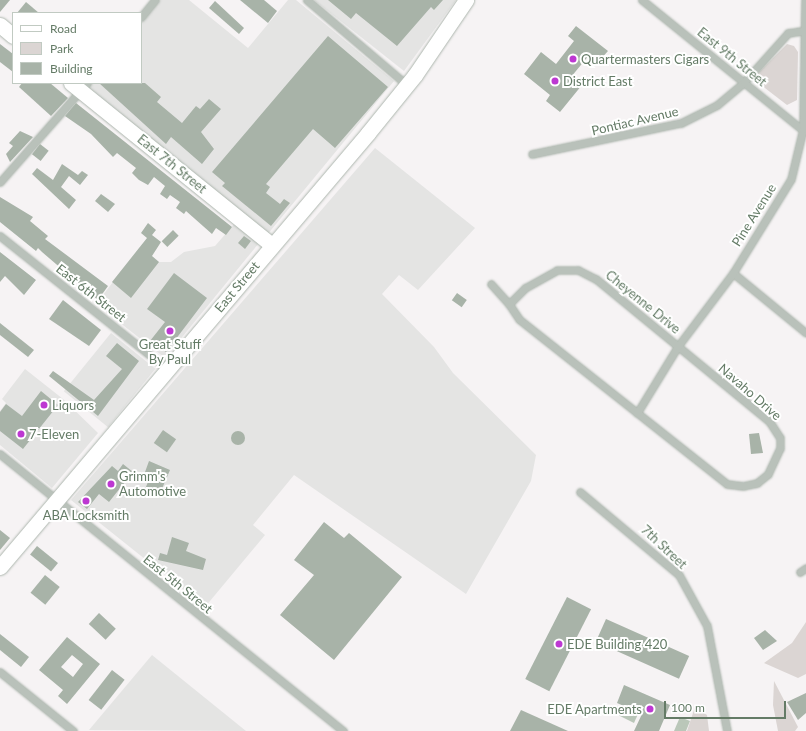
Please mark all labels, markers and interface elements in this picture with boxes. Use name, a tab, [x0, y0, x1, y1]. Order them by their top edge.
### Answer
legend	[12, 12, 142, 84]
text: Road	[50, 21, 77, 36]
street label: East 9th Street	[694, 24, 770, 90]
text: Park	[50, 41, 73, 56]
place label: Quartermasters Cigars	[581, 51, 709, 67]
marker: Quartermasters Cigars	[568, 54, 578, 64]
text: Building	[50, 61, 93, 76]
place label: District East	[563, 73, 632, 89]
marker: District East	[550, 76, 560, 86]
street label: Pontiac Avenue	[590, 103, 680, 139]
street label: East 7th Street	[134, 131, 210, 197]
street label: Pine Avenue	[728, 181, 780, 249]
street label: East Street	[211, 258, 263, 316]
street label: East 6th Street	[53, 261, 129, 325]
street label: Cheyenne Drive	[602, 267, 684, 337]
marker: Great Stuff By Paul	[165, 326, 175, 336]
place label: Great Stuff By Paul	[139, 337, 201, 368]
street label: Navaho Drive	[715, 361, 785, 423]
place label: Liquors	[52, 397, 94, 413]
marker: Liquors	[39, 400, 49, 410]
place label: 7-Eleven	[29, 426, 79, 442]
marker: 7-Eleven	[16, 429, 26, 439]
place label: Grimm's Automotive	[119, 469, 186, 500]
marker: Grimm's Automotive	[106, 479, 116, 489]
marker: ABA Locksmith	[81, 496, 91, 506]
place label: ABA Locksmith	[43, 507, 129, 523]
street label: 7th Street	[638, 522, 690, 572]
street label: East 5th Street	[140, 551, 216, 617]
place label: EDE Building 420	[567, 636, 667, 652]
marker: EDE Building 420	[554, 639, 564, 649]
scale bar	[666, 693, 788, 719]
text: 100 m	[671, 700, 705, 715]
place label: EDE Apartments	[547, 701, 642, 717]
marker: EDE Apartments	[645, 704, 655, 714]

